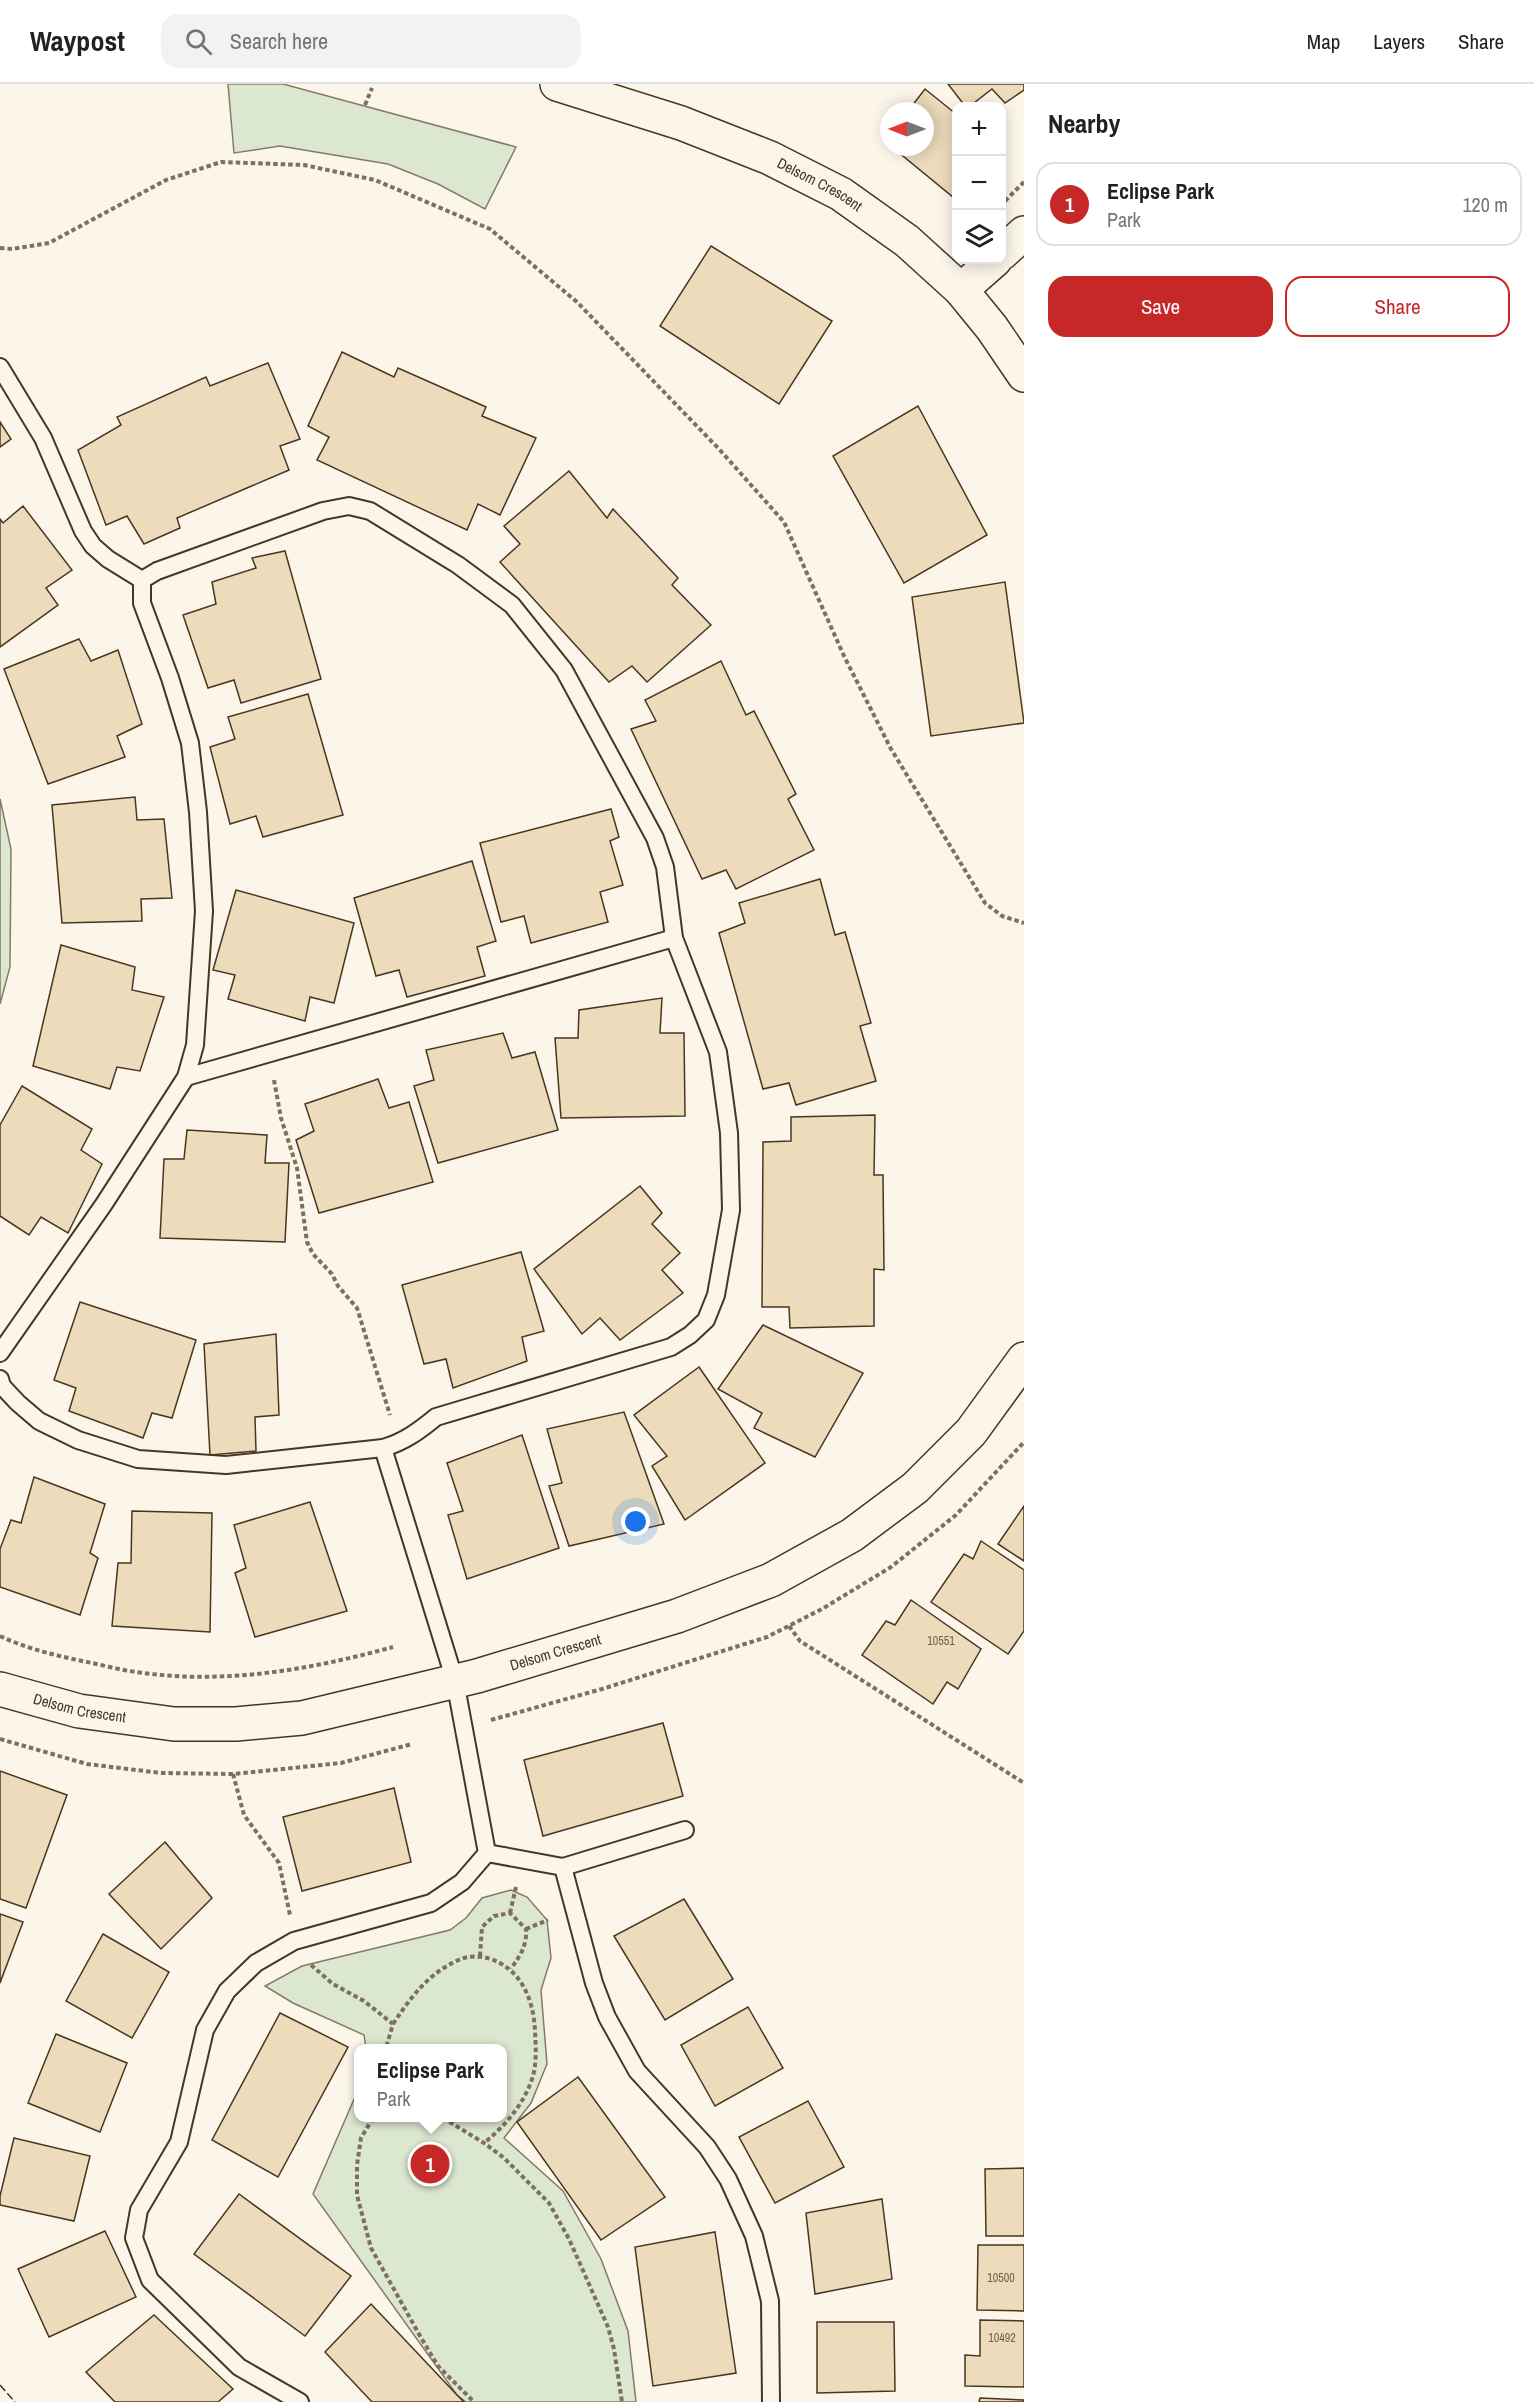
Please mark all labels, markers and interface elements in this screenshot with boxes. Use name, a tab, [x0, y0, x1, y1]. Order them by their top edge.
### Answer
search box	[161, 14, 581, 68]
text: Waypost	[30, 22, 125, 60]
icon: search	[182, 25, 215, 58]
text: Search here	[230, 26, 328, 56]
text: Map	[1307, 27, 1340, 56]
text: Layers	[1373, 27, 1425, 56]
text: Share	[1458, 27, 1504, 56]
north arrow	[880, 102, 934, 156]
map controls	[952, 102, 1006, 264]
button: +	[952, 102, 1006, 156]
text: Nearby	[1048, 106, 1120, 141]
street label: Delsom Crescent	[774, 152, 867, 216]
button: −	[952, 156, 1006, 210]
text: Eclipse Park	[1107, 176, 1214, 206]
text: 1	[1065, 191, 1074, 218]
text: 120 m	[1462, 191, 1508, 218]
text: Park	[1107, 206, 1141, 233]
button: layers	[952, 210, 1006, 264]
button: Save	[1048, 276, 1273, 337]
button: Share	[1285, 276, 1510, 337]
your location	[621, 1507, 650, 1536]
street label: Delsom Crescent	[507, 1628, 604, 1676]
house number: 10551	[927, 1633, 955, 1649]
street label: Delsom Crescent	[31, 1688, 128, 1727]
popup	[354, 2044, 507, 2122]
text: Eclipse Park	[377, 2055, 484, 2085]
text: Park	[377, 2085, 411, 2112]
pin: 1	[410, 2142, 450, 2186]
house number: 10500	[987, 2270, 1015, 2286]
house number: 10492	[988, 2330, 1016, 2346]

